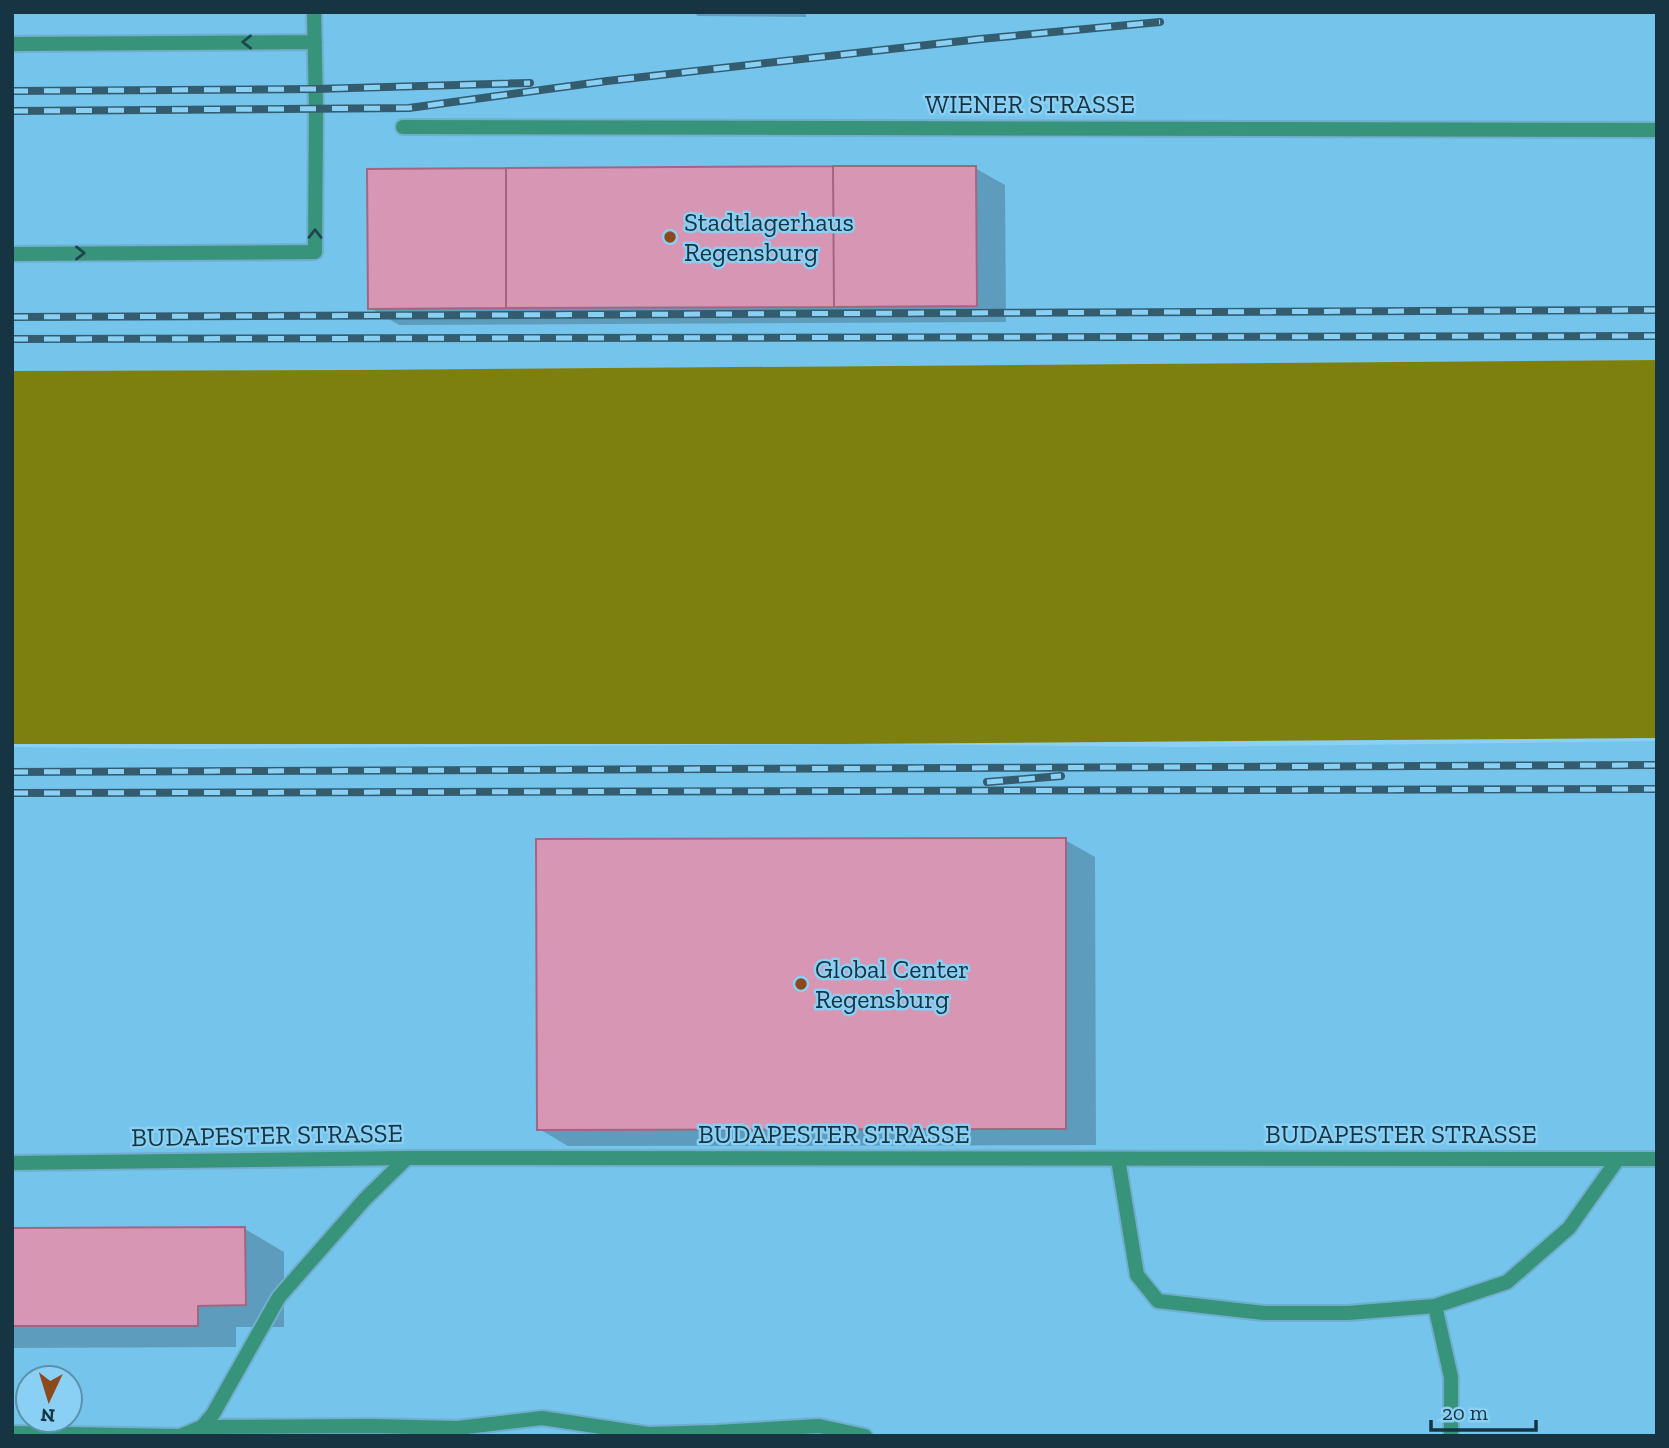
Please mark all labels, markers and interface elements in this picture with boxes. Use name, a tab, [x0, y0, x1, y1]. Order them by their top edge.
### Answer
one-way arrow	[241, 34, 251, 50]
street label: WIENER STRASSE	[925, 88, 1135, 120]
place label: Stadtlagerhaus Regensburg	[684, 206, 854, 268]
one-way arrow	[307, 228, 323, 239]
marker: Stadtlagerhaus Regensburg	[662, 229, 678, 245]
one-way arrow	[76, 245, 86, 261]
place label: Global Center Regensburg	[815, 953, 969, 1015]
marker: Global Center Regensburg	[793, 976, 809, 992]
street label: BUDAPESTER STRASSE	[131, 1117, 403, 1153]
street label: BUDAPESTER STRASSE	[698, 1118, 970, 1150]
street label: BUDAPESTER STRASSE	[1265, 1118, 1537, 1150]
north arrow	[14, 1364, 84, 1434]
scale bar	[1431, 1388, 1536, 1432]
text: 20 m	[1442, 1400, 1488, 1425]
text: N	[40, 1403, 56, 1427]

